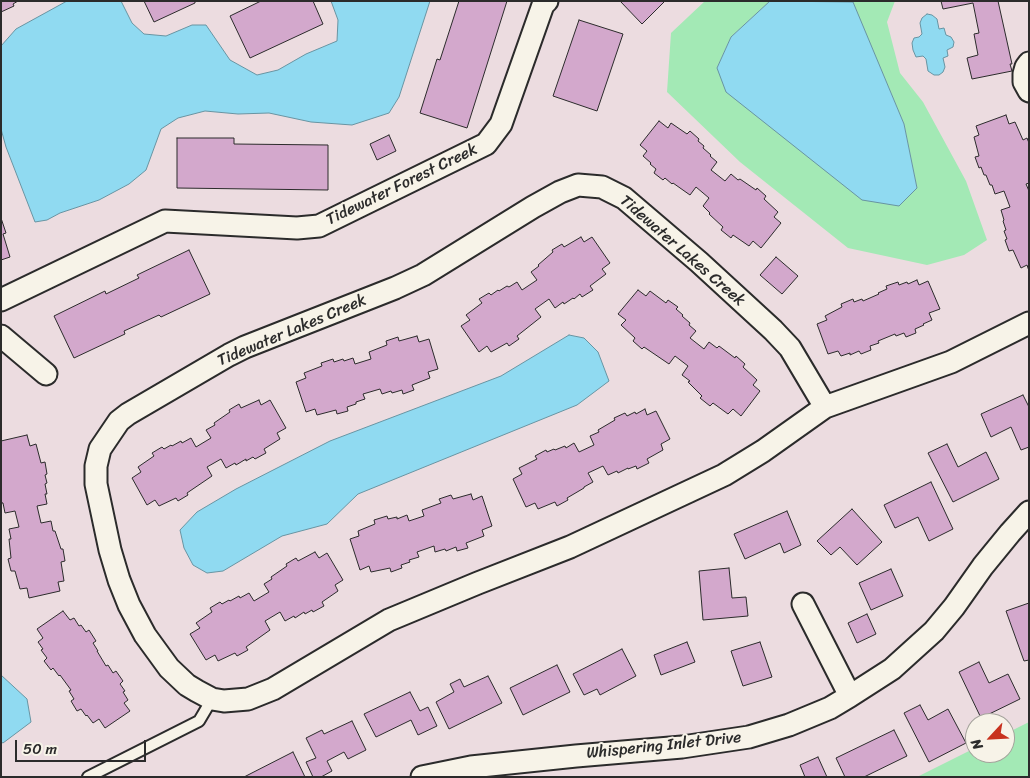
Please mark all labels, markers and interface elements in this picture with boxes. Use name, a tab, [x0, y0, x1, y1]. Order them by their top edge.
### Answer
street label: Tidewater Forest Creek	[323, 140, 481, 230]
street label: Tidewater Lakes Creek	[615, 191, 749, 311]
street label: Tidewater Lakes Creek	[215, 291, 369, 371]
north arrow	[965, 713, 1015, 763]
street label: Whispering Inlet Drive	[586, 728, 742, 764]
scale bar	[18, 730, 149, 762]
text: N	[963, 734, 990, 754]
text: 50 m	[23, 736, 57, 762]

